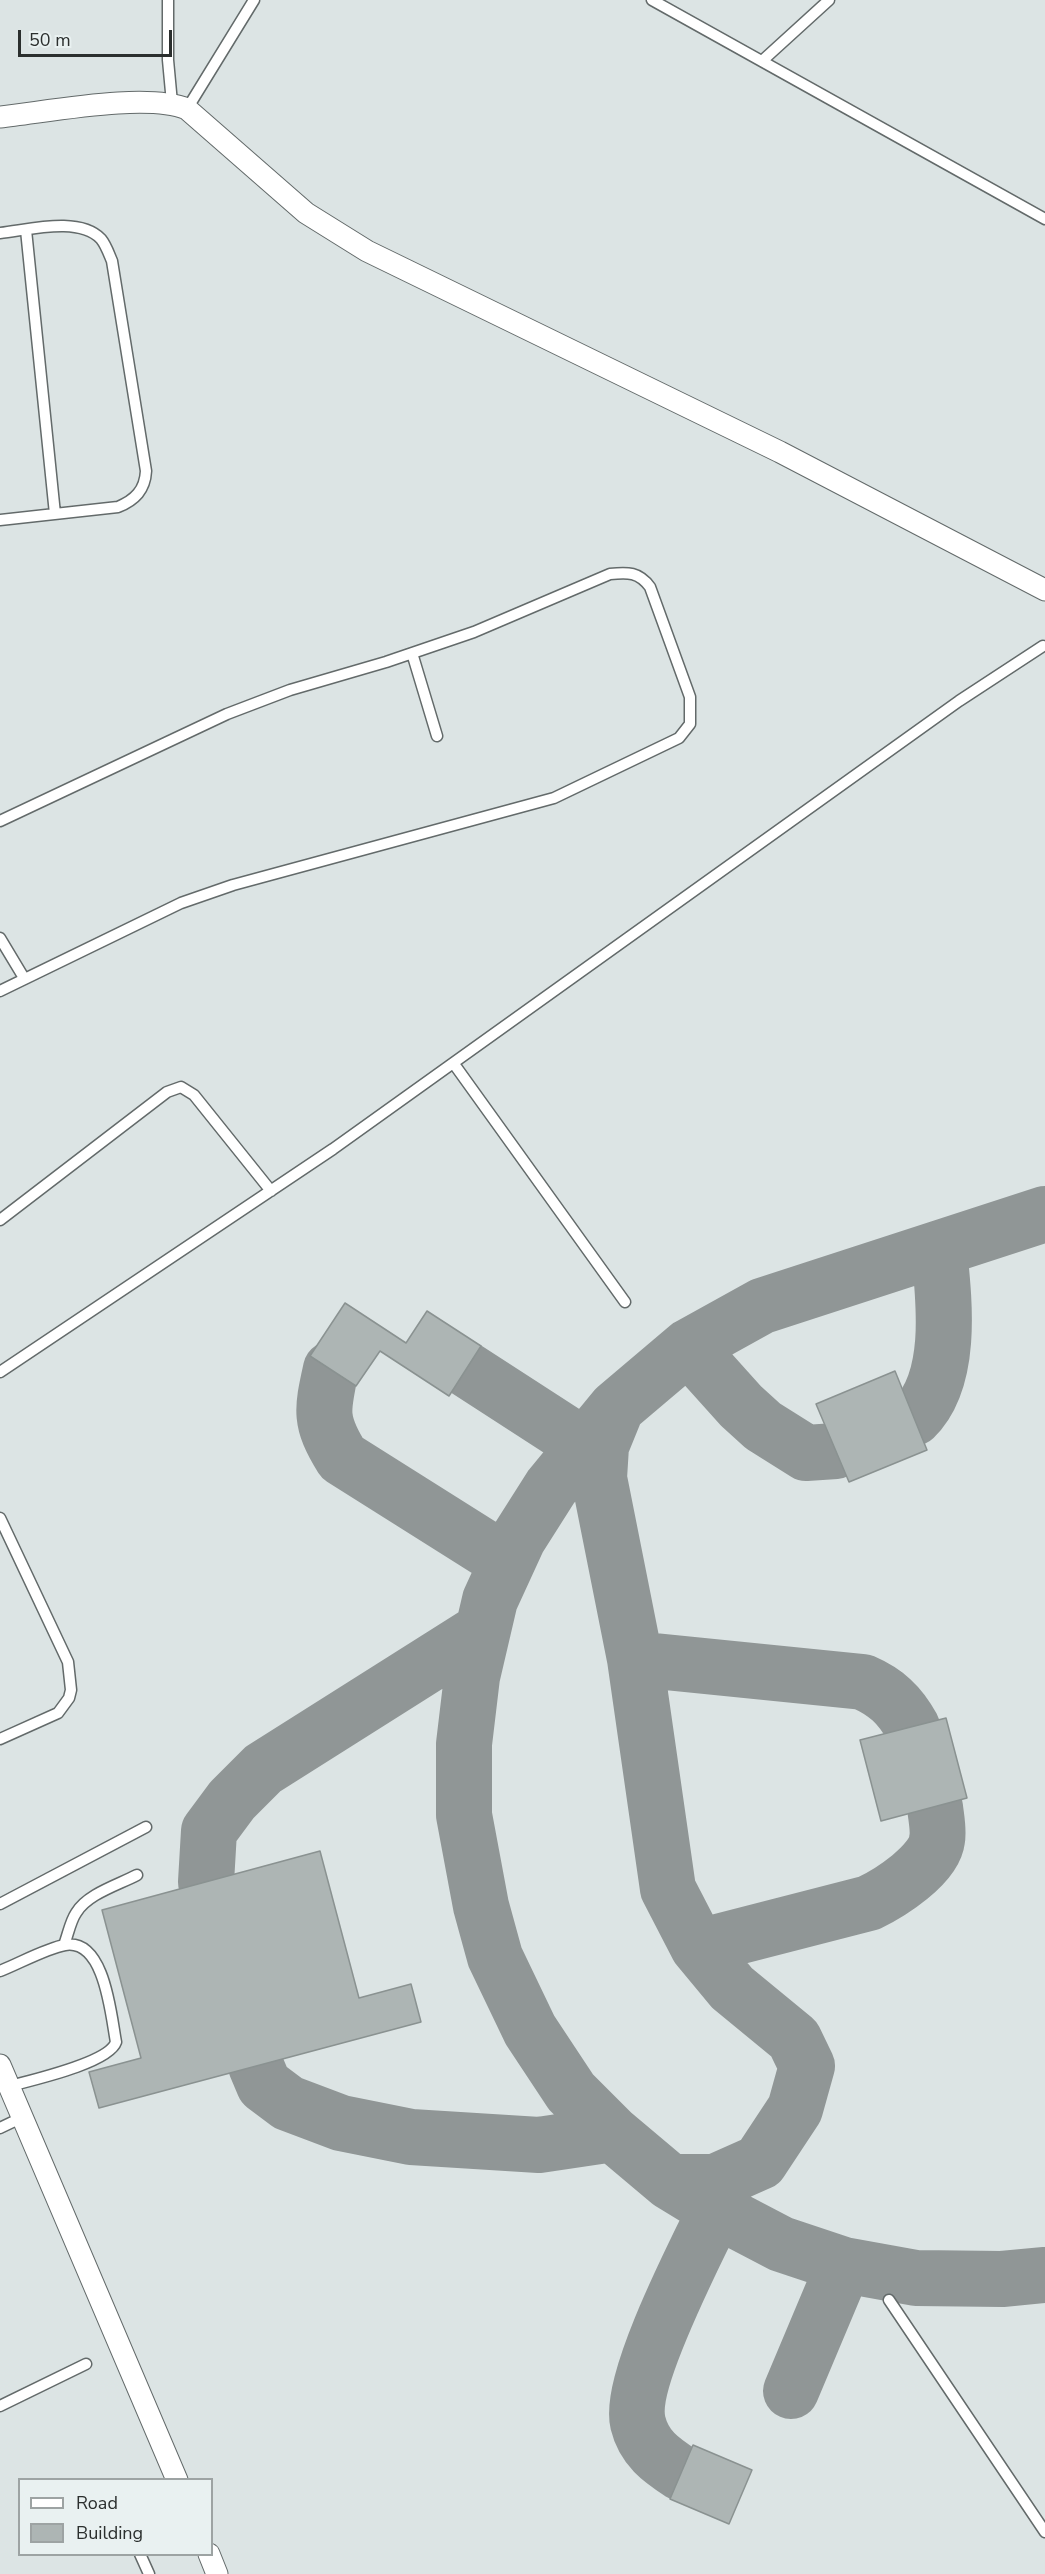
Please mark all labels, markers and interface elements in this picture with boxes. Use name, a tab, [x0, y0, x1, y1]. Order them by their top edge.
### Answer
scale bar	[21, 18, 176, 56]
text: 50 m	[29, 28, 71, 52]
legend	[18, 2478, 213, 2556]
text: Road	[76, 2491, 118, 2515]
text: Building	[76, 2521, 143, 2545]

